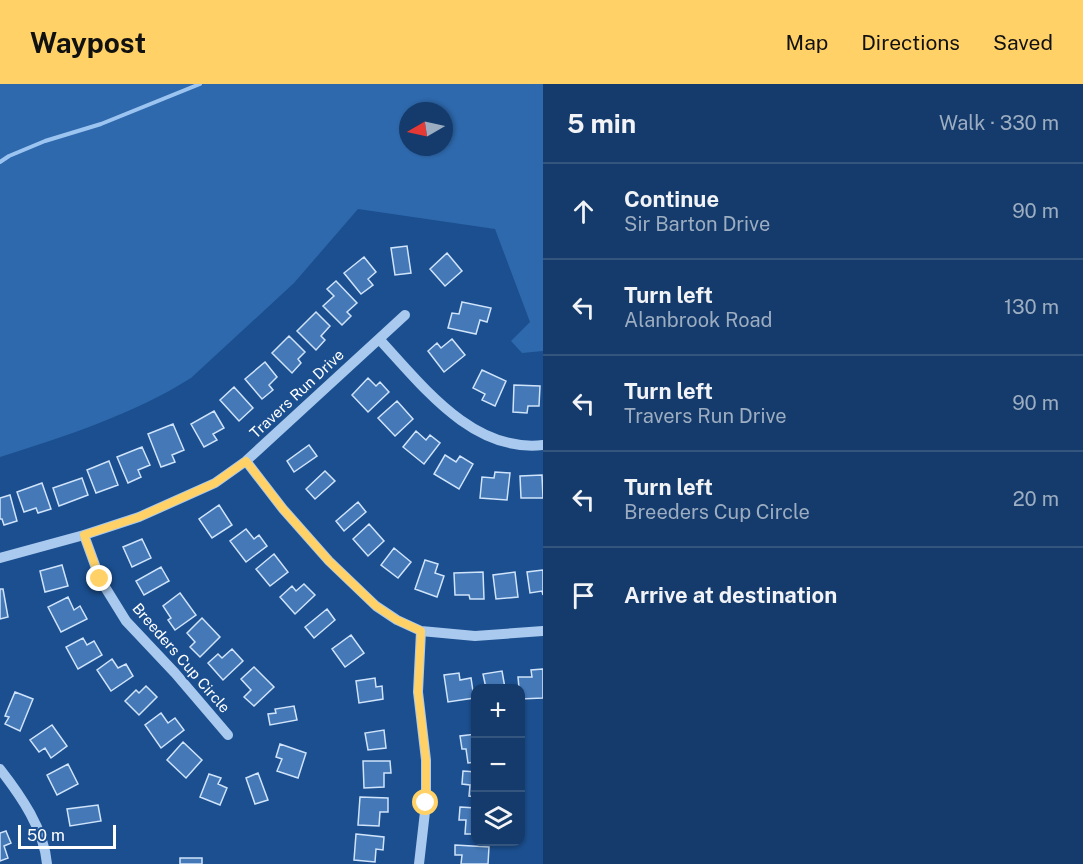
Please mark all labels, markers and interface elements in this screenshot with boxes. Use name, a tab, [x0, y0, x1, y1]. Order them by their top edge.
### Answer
text: Waypost	[30, 26, 146, 59]
text: Map	[786, 30, 828, 55]
text: Directions	[861, 30, 960, 55]
text: Saved	[993, 30, 1053, 55]
north arrow	[399, 102, 453, 156]
text: 5 min	[567, 108, 636, 139]
text: Walk · 330 m	[939, 111, 1059, 135]
text: Continue	[624, 186, 719, 212]
icon: ahead	[567, 195, 600, 228]
text: 90 m	[1012, 199, 1059, 223]
text: Sir Barton Drive	[624, 212, 770, 236]
text: Turn left	[624, 282, 713, 308]
icon: left	[567, 291, 600, 324]
text: 130 m	[1004, 295, 1059, 319]
text: Alanbrook Road	[624, 308, 772, 332]
street label: Travers Run Drive	[246, 346, 347, 441]
text: Turn left	[624, 378, 713, 404]
icon: left	[567, 387, 600, 420]
text: 90 m	[1012, 391, 1059, 415]
text: Travers Run Drive	[624, 404, 787, 428]
text: Turn left	[624, 474, 713, 500]
icon: left	[567, 483, 600, 516]
text: 20 m	[1013, 487, 1059, 511]
text: Breeders Cup Circle	[624, 500, 810, 524]
route end	[86, 565, 112, 591]
icon: arrive	[567, 579, 600, 612]
text: Arrive at destination	[624, 582, 837, 608]
street label: Breeders Cup Circle	[129, 599, 234, 716]
map controls	[471, 684, 525, 846]
button: +	[471, 684, 525, 738]
button: −	[471, 738, 525, 792]
route start	[412, 789, 438, 815]
button: layers	[471, 792, 525, 846]
scale bar	[18, 822, 116, 850]
text: 50 m	[27, 826, 65, 845]

